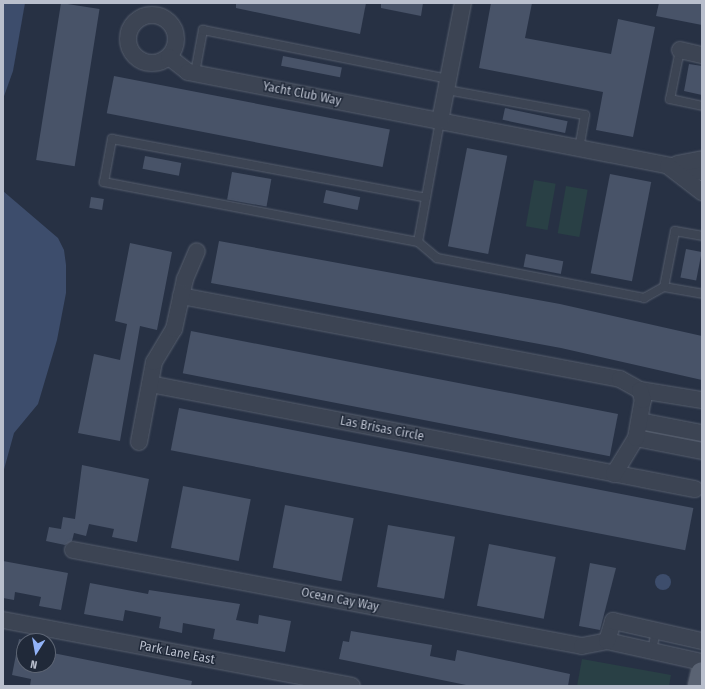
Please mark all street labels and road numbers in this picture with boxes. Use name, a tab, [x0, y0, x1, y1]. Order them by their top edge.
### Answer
street label: Yacht Club Way	[261, 79, 343, 109]
street label: Las Brisas Circle	[339, 413, 425, 445]
street label: Ocean Cay Way	[300, 585, 380, 615]
street label: Park Lane East	[138, 638, 216, 668]

